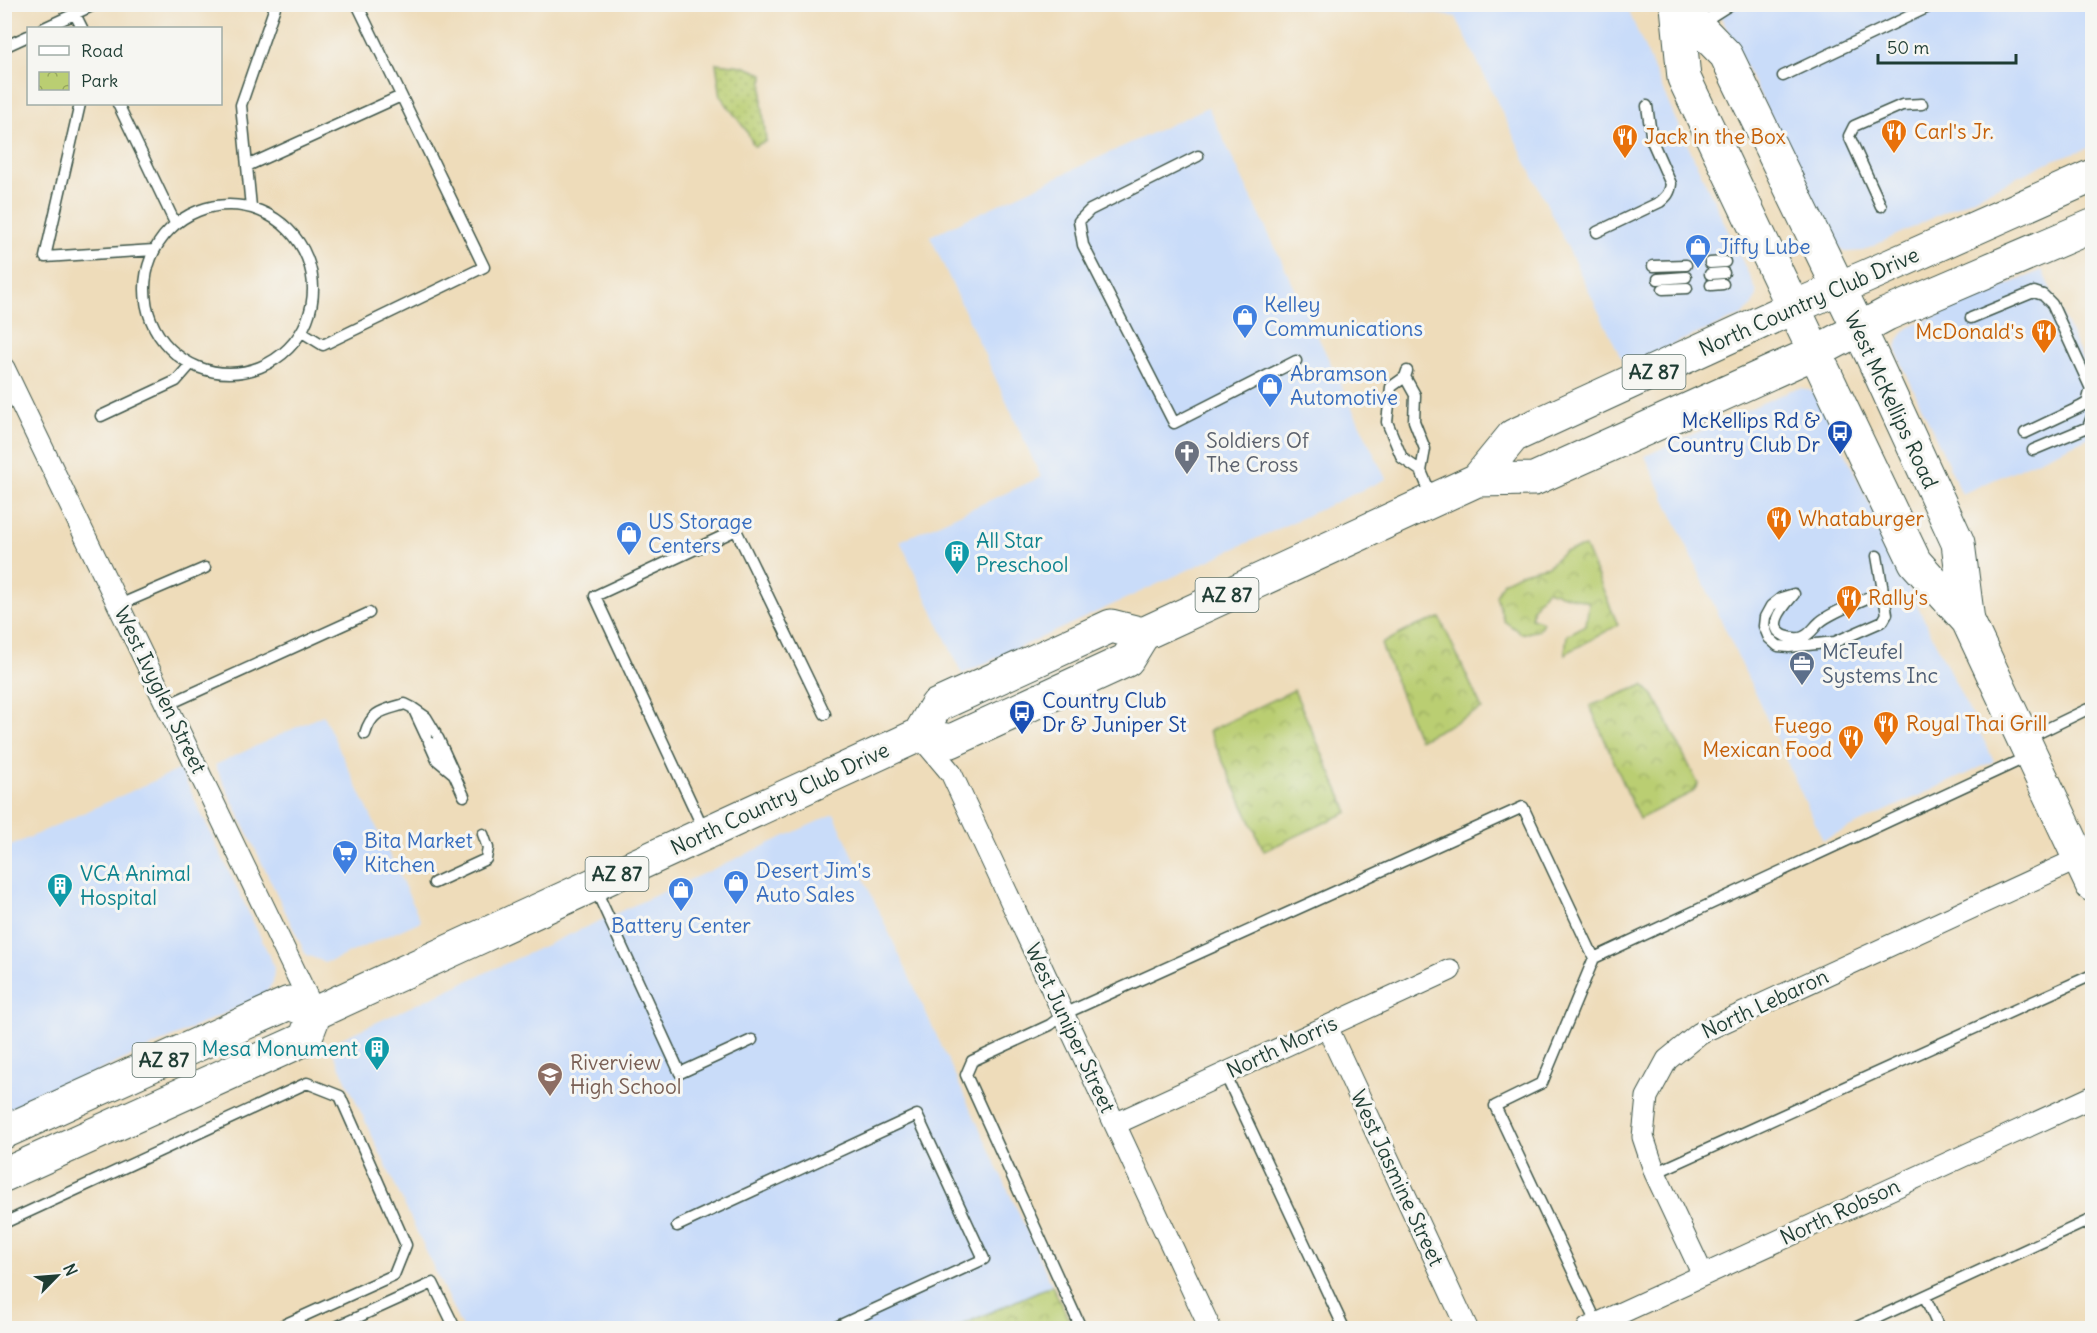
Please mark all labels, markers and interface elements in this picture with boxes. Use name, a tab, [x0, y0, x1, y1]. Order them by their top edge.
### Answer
legend	[27, 27, 222, 105]
scale bar	[1878, 27, 2016, 65]
text: 50 m	[1887, 36, 1929, 59]
text: Road	[81, 39, 124, 62]
text: Park	[81, 69, 118, 92]
restaurant icon: Carl's Jr.	[1879, 117, 1909, 155]
place label: Carl's Jr.	[1914, 118, 1994, 145]
restaurant icon: Jack in the Box	[1610, 122, 1640, 160]
place label: Jack in the Box	[1644, 123, 1786, 150]
shop icon: Jiffy Lube	[1683, 232, 1713, 270]
place label: Jiffy Lube	[1718, 233, 1811, 260]
street label: North Country Club Drive	[1695, 241, 1923, 362]
place label: Kelley Communications	[1264, 291, 1423, 342]
shop icon: Kelley Communications	[1230, 302, 1260, 340]
street label: West McKellips Road	[1839, 307, 1944, 493]
restaurant icon: McDonald's	[2029, 317, 2059, 355]
place label: McDonald's	[1915, 318, 2024, 345]
road number: AZ 87	[1622, 355, 1686, 389]
place label: Abramson Automotive	[1290, 360, 1398, 411]
shop icon: Abramson Automotive	[1255, 371, 1285, 409]
place label: McKellips Rd & Country Club Dr	[1667, 407, 1820, 458]
bus stop icon: McKellips Rd & Country Club Dr	[1825, 418, 1855, 456]
place label: Soldiers Of The Cross	[1206, 427, 1310, 478]
church icon: Soldiers Of The Cross	[1172, 438, 1202, 476]
restaurant icon: Whataburger	[1764, 504, 1794, 542]
place label: Whataburger	[1798, 505, 1924, 532]
place label: US Storage Centers	[648, 508, 753, 559]
shop icon: US Storage Centers	[614, 519, 644, 557]
place label: All Star Preschool	[976, 527, 1069, 578]
building icon: All Star Preschool	[942, 538, 972, 576]
road number: AZ 87	[1196, 578, 1258, 612]
restaurant icon: Rally's	[1834, 583, 1864, 621]
place label: Rally's	[1868, 584, 1928, 611]
street label: West Ivyglen Street	[108, 602, 213, 778]
place label: McTeufel Systems Inc	[1822, 638, 1938, 689]
office icon: McTeufel Systems Inc	[1787, 649, 1817, 687]
place label: Country Club Dr & Juniper St	[1042, 687, 1187, 738]
bus stop icon: Country Club Dr & Juniper St	[1007, 698, 1037, 736]
restaurant icon: Royal Thai Grill	[1871, 709, 1901, 747]
place label: Royal Thai Grill	[1906, 710, 2047, 737]
place label: Fuego Mexican Food	[1702, 712, 1832, 763]
restaurant icon: Fuego Mexican Food	[1836, 723, 1866, 761]
street label: North Country Club Drive	[666, 736, 893, 861]
place label: Bita Market Kitchen	[364, 827, 473, 878]
supermarket icon: Bita Market Kitchen	[330, 838, 360, 876]
road number: AZ 87	[586, 857, 648, 891]
place label: Desert Jim's Auto Sales	[756, 857, 871, 908]
place label: VCA Animal Hospital	[80, 860, 191, 911]
shop icon: Desert Jim's Auto Sales	[721, 868, 751, 906]
building icon: VCA Animal Hospital	[45, 871, 75, 909]
shop icon: Battery Center	[666, 875, 696, 913]
place label: Battery Center	[611, 912, 751, 939]
street label: West Juniper Street	[1019, 939, 1122, 1117]
street label: North Lebaron	[1697, 962, 1833, 1045]
street label: North Morris	[1222, 1009, 1341, 1084]
building icon: Mesa Monument	[362, 1034, 392, 1072]
place label: Mesa Monument	[201, 1035, 358, 1062]
road number: AZ 87	[132, 1043, 195, 1077]
place label: Riverview High School	[570, 1049, 681, 1100]
school or university icon: Riverview High School	[535, 1060, 565, 1098]
street label: West Jasmine Street	[1345, 1085, 1450, 1270]
street label: North Robson	[1776, 1172, 1904, 1251]
north arrow	[27, 1246, 87, 1306]
text: N	[59, 1260, 82, 1279]

